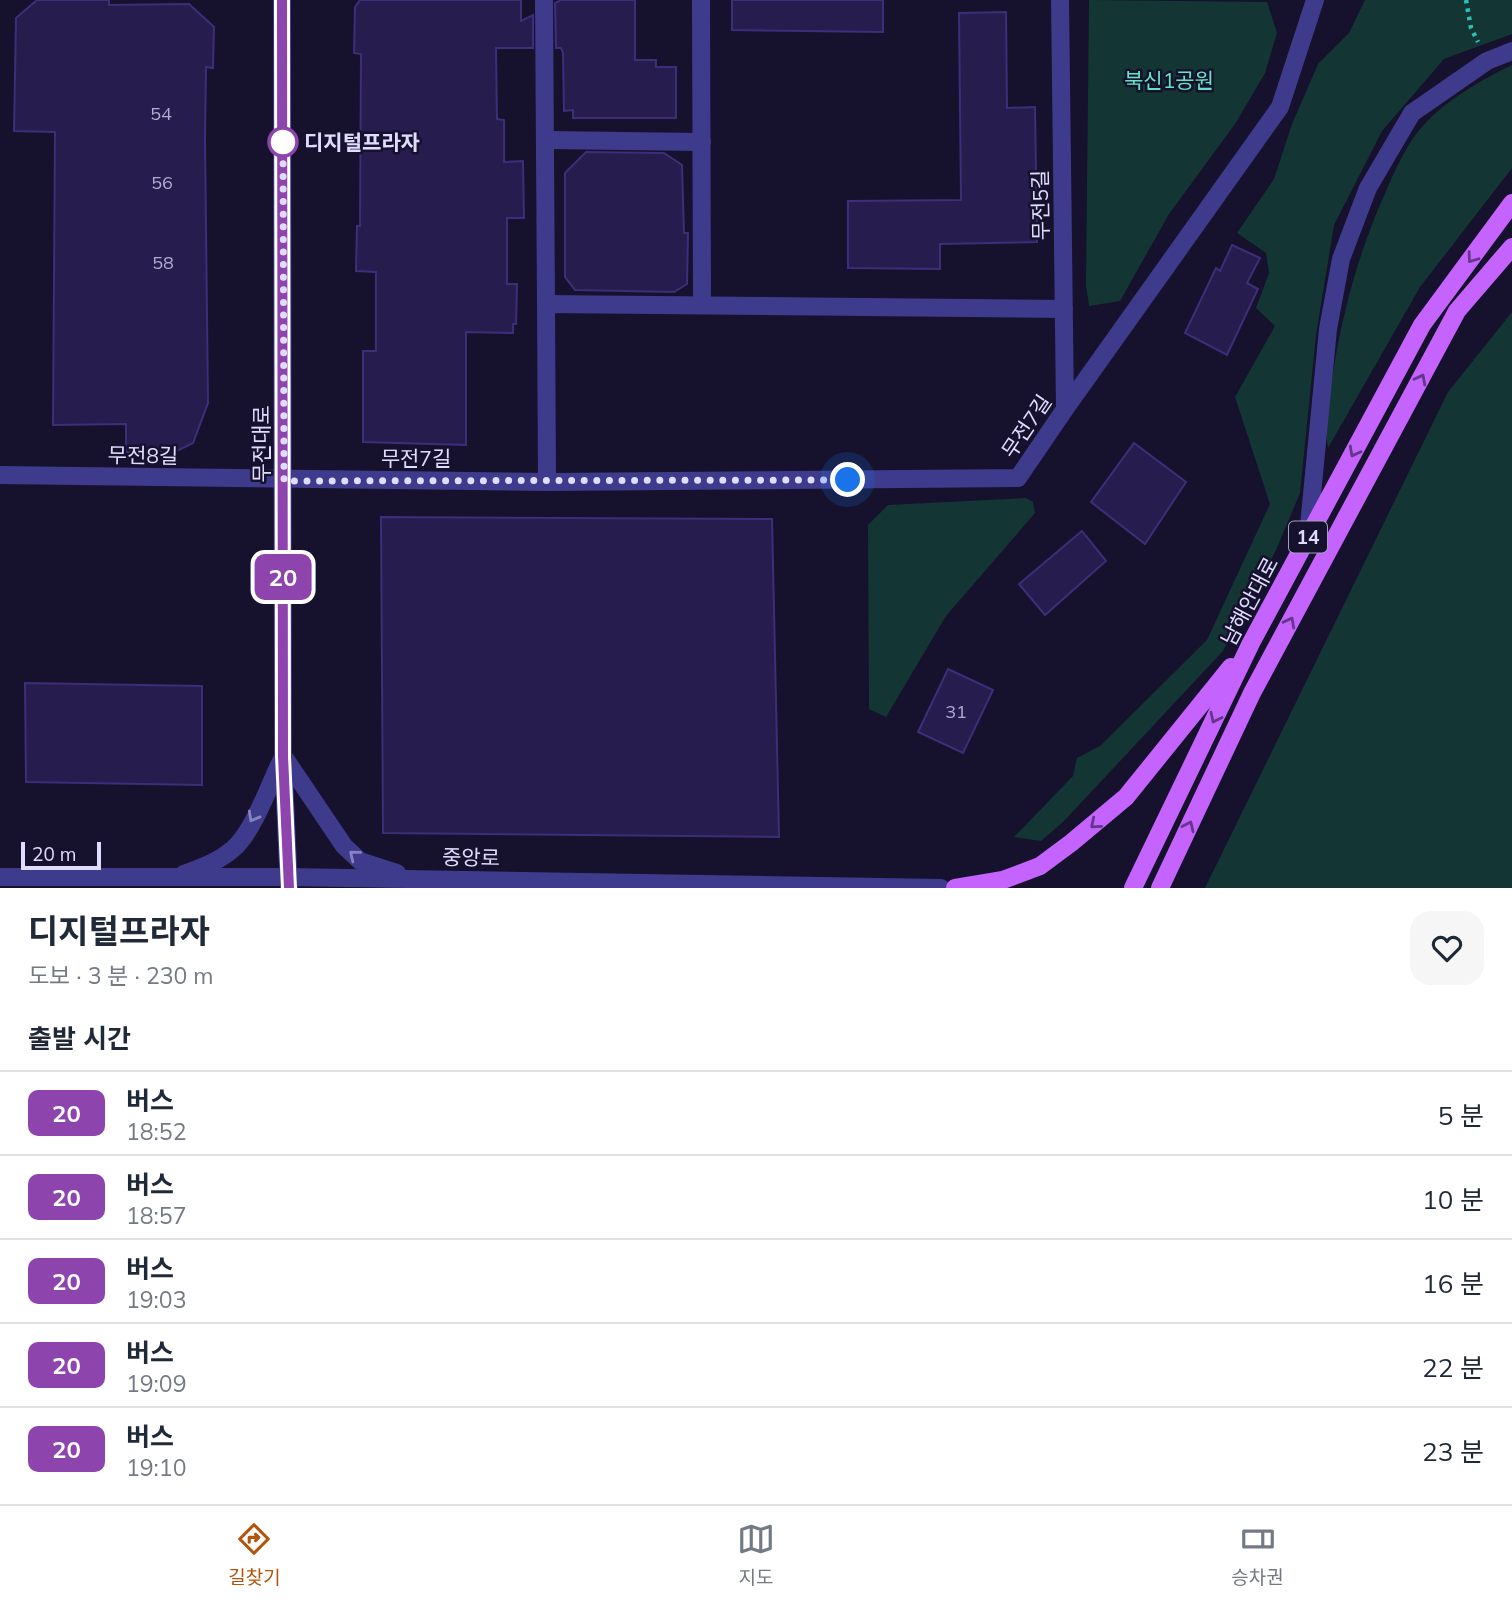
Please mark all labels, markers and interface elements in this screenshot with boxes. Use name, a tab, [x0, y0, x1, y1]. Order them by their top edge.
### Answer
park label: 북신1공원	[1124, 67, 1214, 93]
house number: 54	[150, 102, 172, 125]
marker: 디지털프라자	[268, 127, 298, 157]
place label: 디지털프라자	[304, 129, 420, 155]
street label: 무전5길	[1026, 169, 1054, 241]
house number: 56	[151, 171, 173, 194]
one-way arrow	[1467, 250, 1480, 262]
house number: 58	[152, 251, 174, 274]
one-way arrow	[1412, 374, 1426, 386]
street label: 무전7길	[995, 389, 1057, 463]
street label: 무전대로	[248, 405, 274, 483]
street label: 무전8길	[107, 441, 179, 469]
street label: 무전7길	[381, 445, 451, 471]
one-way arrow	[1349, 445, 1362, 457]
your location	[830, 462, 865, 497]
road number: 14	[1289, 522, 1327, 552]
street label: 남해안대로	[1215, 552, 1283, 650]
line badge: 20	[252, 554, 314, 600]
text: 20	[269, 562, 297, 592]
one-way arrow	[1282, 617, 1295, 630]
house number: 31	[945, 700, 967, 723]
one-way arrow	[1209, 711, 1223, 723]
one-way arrow	[248, 810, 261, 823]
one-way arrow	[1090, 815, 1102, 828]
one-way arrow	[1181, 821, 1195, 833]
scale bar	[21, 839, 102, 871]
text: 20 m	[32, 842, 76, 866]
street label: 중앙로	[442, 843, 500, 871]
one-way arrow	[349, 850, 362, 863]
text: 디지털프라자	[28, 910, 210, 951]
button: heart	[1410, 911, 1484, 985]
text: 도보 · 3 분 · 230 m	[28, 961, 214, 990]
text: 출발 시간	[28, 1022, 131, 1055]
text: 버스	[126, 1084, 174, 1117]
text: 20	[52, 1098, 81, 1128]
text: 5 분	[1438, 1099, 1484, 1132]
text: 18:52	[126, 1117, 186, 1146]
text: 버스	[126, 1168, 174, 1201]
text: 20	[52, 1182, 81, 1212]
text: 10 분	[1422, 1183, 1484, 1216]
text: 18:57	[126, 1201, 186, 1230]
text: 버스	[126, 1252, 174, 1285]
text: 20	[52, 1266, 81, 1296]
text: 16 분	[1422, 1267, 1484, 1300]
text: 19:03	[126, 1285, 186, 1314]
text: 버스	[126, 1336, 174, 1369]
text: 20	[52, 1350, 81, 1380]
text: 22 분	[1422, 1351, 1484, 1384]
text: 19:09	[126, 1369, 186, 1398]
text: 버스	[126, 1420, 174, 1453]
text: 20	[52, 1434, 81, 1464]
text: 23 분	[1422, 1435, 1484, 1468]
text: 19:10	[126, 1453, 186, 1482]
tab: 길찾기	[228, 1520, 281, 1589]
tab: 지도	[737, 1520, 775, 1589]
tab: 승차권	[1231, 1520, 1284, 1589]

